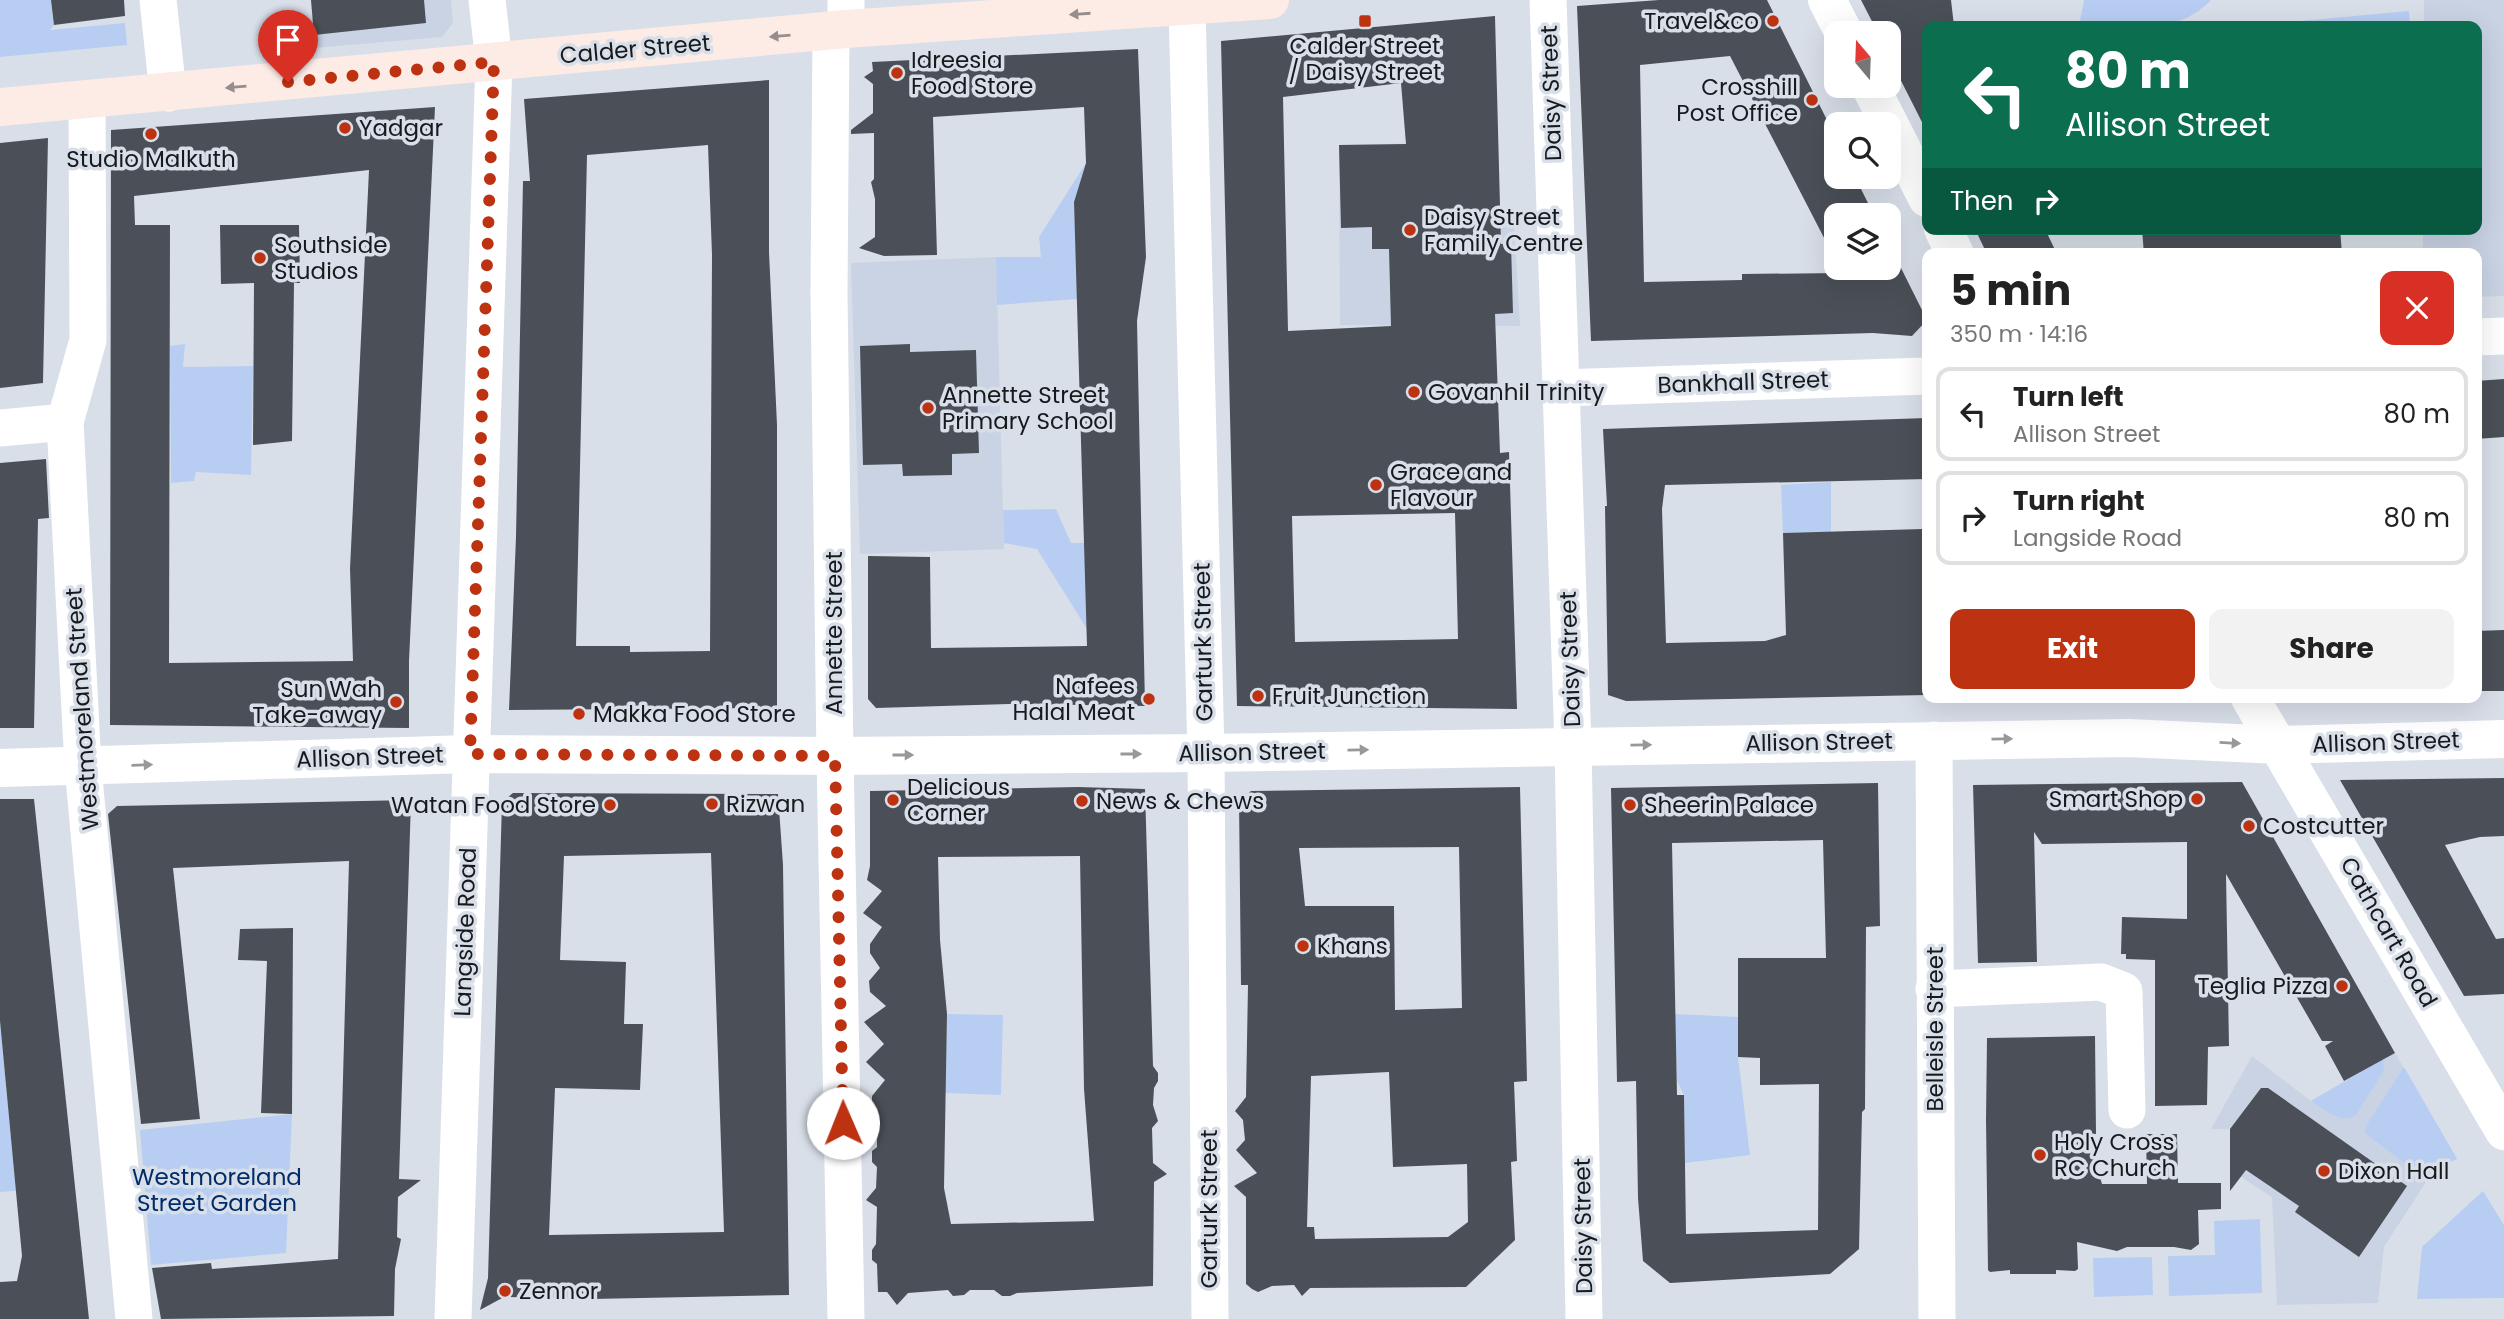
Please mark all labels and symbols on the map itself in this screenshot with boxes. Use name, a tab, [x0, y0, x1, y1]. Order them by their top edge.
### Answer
place label: Travel&co	[1644, 5, 1759, 37]
one-way arrow	[1068, 9, 1090, 20]
pin	[258, 10, 318, 82]
marker: Calder Street / Daisy Street	[1357, 13, 1373, 29]
marker: Travel&co	[1765, 13, 1781, 29]
north arrow	[1824, 21, 1900, 98]
street label: Daisy Street	[1533, 25, 1569, 161]
street label: Calder Street	[558, 26, 712, 72]
place label: Calder Street / Daisy Street	[1289, 30, 1442, 88]
one-way arrow	[768, 31, 790, 42]
place label: Idreesia Food Store	[911, 44, 1033, 102]
marker: Idreesia Food Store	[889, 65, 905, 81]
place label: Crosshill Post Office	[1676, 71, 1798, 129]
one-way arrow	[225, 82, 247, 93]
marker: Crosshill Post Office	[1804, 92, 1820, 108]
place label: Yadgar	[359, 112, 443, 144]
marker: Yadgar	[337, 120, 353, 136]
marker: Studio Malkuth	[143, 126, 159, 142]
place label: Studio Malkuth	[66, 143, 236, 175]
place label: Daisy Street Family Centre	[1424, 201, 1583, 259]
marker: Daisy Street Family Centre	[1402, 222, 1418, 238]
place label: Southside Studios	[274, 229, 388, 287]
marker: Southside Studios	[252, 250, 268, 266]
street label: Bankhall Street	[1657, 363, 1829, 401]
place label: Govanhil Trinity	[1428, 376, 1604, 408]
place label: Annette Street Primary School	[942, 379, 1114, 437]
marker: Govanhil Trinity	[1406, 384, 1422, 400]
marker: Annette Street Primary School	[920, 400, 936, 416]
place label: Grace and Flavour	[1390, 456, 1512, 514]
marker: Grace and Flavour	[1368, 477, 1384, 493]
street label: Annette Street	[818, 551, 850, 715]
street label: Garturk Street	[1186, 562, 1220, 722]
street label: Westmoreland Street	[58, 587, 106, 831]
street label: Daisy Street	[1552, 591, 1588, 727]
place label: Nafees Halal Meat	[1013, 670, 1135, 728]
place label: Sun Wah Take-away	[252, 673, 382, 731]
place label: Fruit Junction	[1272, 680, 1426, 712]
marker: Fruit Junction	[1250, 688, 1266, 704]
marker: Nafees Halal Meat	[1141, 691, 1157, 707]
marker: Sun Wah Take-away	[388, 694, 404, 710]
place label: Makka Food Store	[593, 698, 796, 730]
marker: Makka Food Store	[571, 706, 587, 722]
street label: Allison Street	[2312, 723, 2460, 761]
street label: Allison Street	[1745, 725, 1893, 759]
one-way arrow	[1991, 733, 2013, 745]
street label: Allison Street	[1178, 735, 1326, 769]
one-way arrow	[2219, 737, 2241, 748]
street label: Allison Street	[296, 738, 444, 776]
one-way arrow	[1631, 739, 1653, 750]
one-way arrow	[1347, 744, 1369, 756]
one-way arrow	[1120, 748, 1142, 760]
one-way arrow	[893, 750, 915, 761]
one-way arrow	[131, 759, 153, 770]
place label: Delicious Corner	[907, 771, 1010, 829]
place label: Smart Shop	[2049, 783, 2183, 815]
place label: News & Chews	[1096, 785, 1264, 817]
place label: Rizwan	[726, 788, 805, 820]
place label: Watan Food Store	[391, 789, 596, 821]
place label: Sheerin Palace	[1644, 789, 1814, 821]
marker: Smart Shop	[2189, 791, 2205, 807]
marker: Delicious Corner	[885, 792, 901, 808]
marker: News & Chews	[1074, 793, 1090, 809]
marker: Rizwan	[704, 796, 720, 812]
marker: Watan Food Store	[602, 797, 618, 813]
marker: Sheerin Palace	[1622, 797, 1638, 813]
place label: Costcutter	[2263, 810, 2384, 842]
marker: Costcutter	[2241, 818, 2257, 834]
street label: Langside Road	[446, 847, 484, 1017]
street label: Cathcart Road	[2333, 851, 2445, 1013]
place label: Khans	[1317, 930, 1388, 962]
marker: Khans	[1295, 938, 1311, 954]
street label: Belleisle Street	[1919, 946, 1951, 1112]
place label: Teglia Pizza	[2197, 970, 2328, 1002]
marker: Teglia Pizza	[2334, 978, 2350, 994]
position arrow	[806, 1086, 880, 1160]
place label: Holy Cross RC Church	[2054, 1126, 2176, 1184]
street label: Garturk Street	[1193, 1129, 1225, 1289]
marker: Holy Cross RC Church	[2032, 1147, 2048, 1163]
place label: Dixon Hall	[2338, 1155, 2449, 1187]
street label: Daisy Street	[1566, 1158, 1600, 1294]
park label: Westmoreland Street Garden	[132, 1161, 302, 1219]
marker: Dixon Hall	[2316, 1163, 2332, 1179]
place label: Zennor	[519, 1275, 598, 1307]
marker: Zennor	[497, 1283, 513, 1299]

